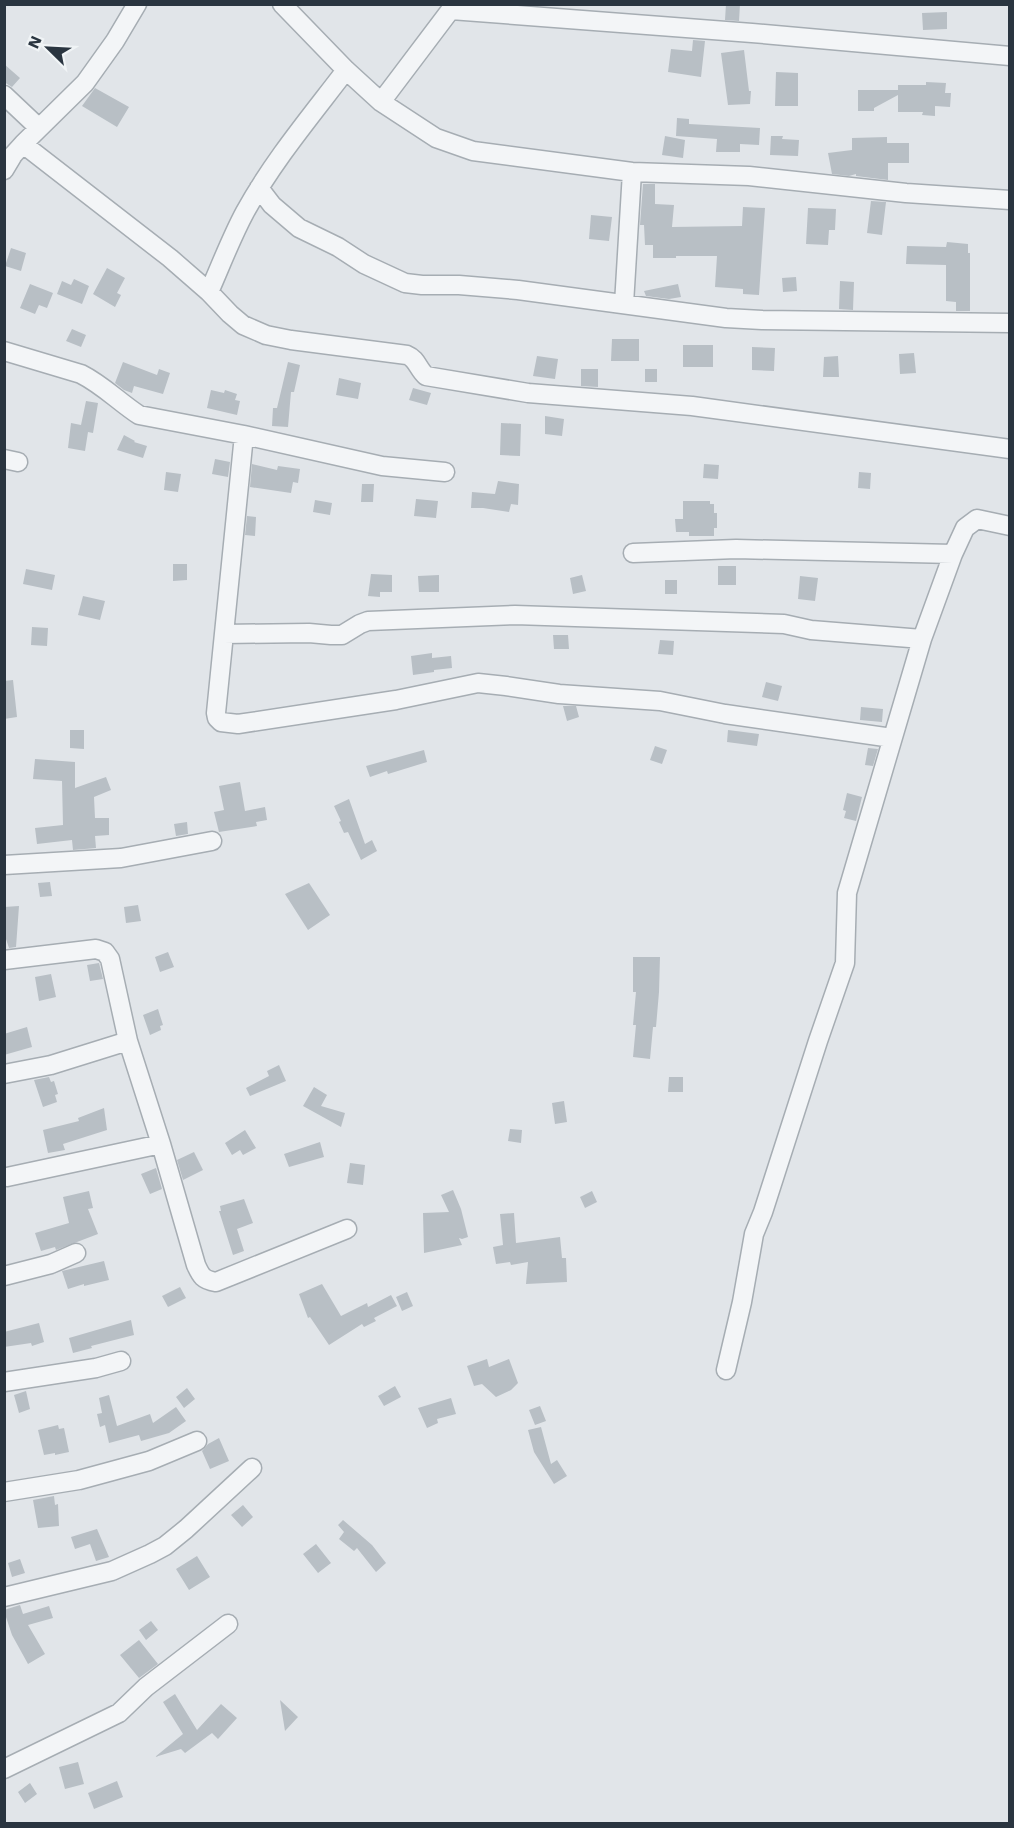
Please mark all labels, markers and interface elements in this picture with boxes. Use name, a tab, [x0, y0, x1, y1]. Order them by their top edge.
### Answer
north arrow	[18, 18, 78, 78]
text: N	[24, 33, 46, 51]

